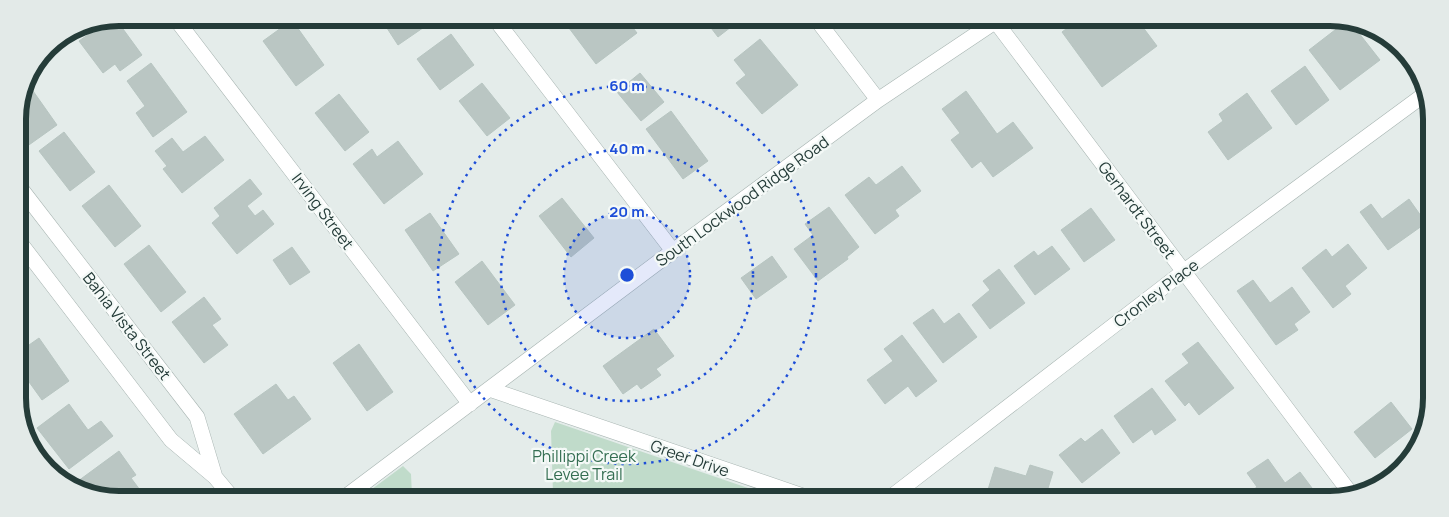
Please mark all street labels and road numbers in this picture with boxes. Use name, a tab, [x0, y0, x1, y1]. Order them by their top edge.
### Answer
street label: South Lockwood Ridge Road	[651, 131, 833, 271]
street label: Gerhardt Street	[1093, 157, 1181, 263]
street label: Irving Street	[287, 168, 359, 254]
street label: Cronley Place	[1109, 254, 1203, 332]
street label: Bahia Vista Street	[78, 268, 176, 384]
street label: Greer Drive	[648, 434, 732, 482]

